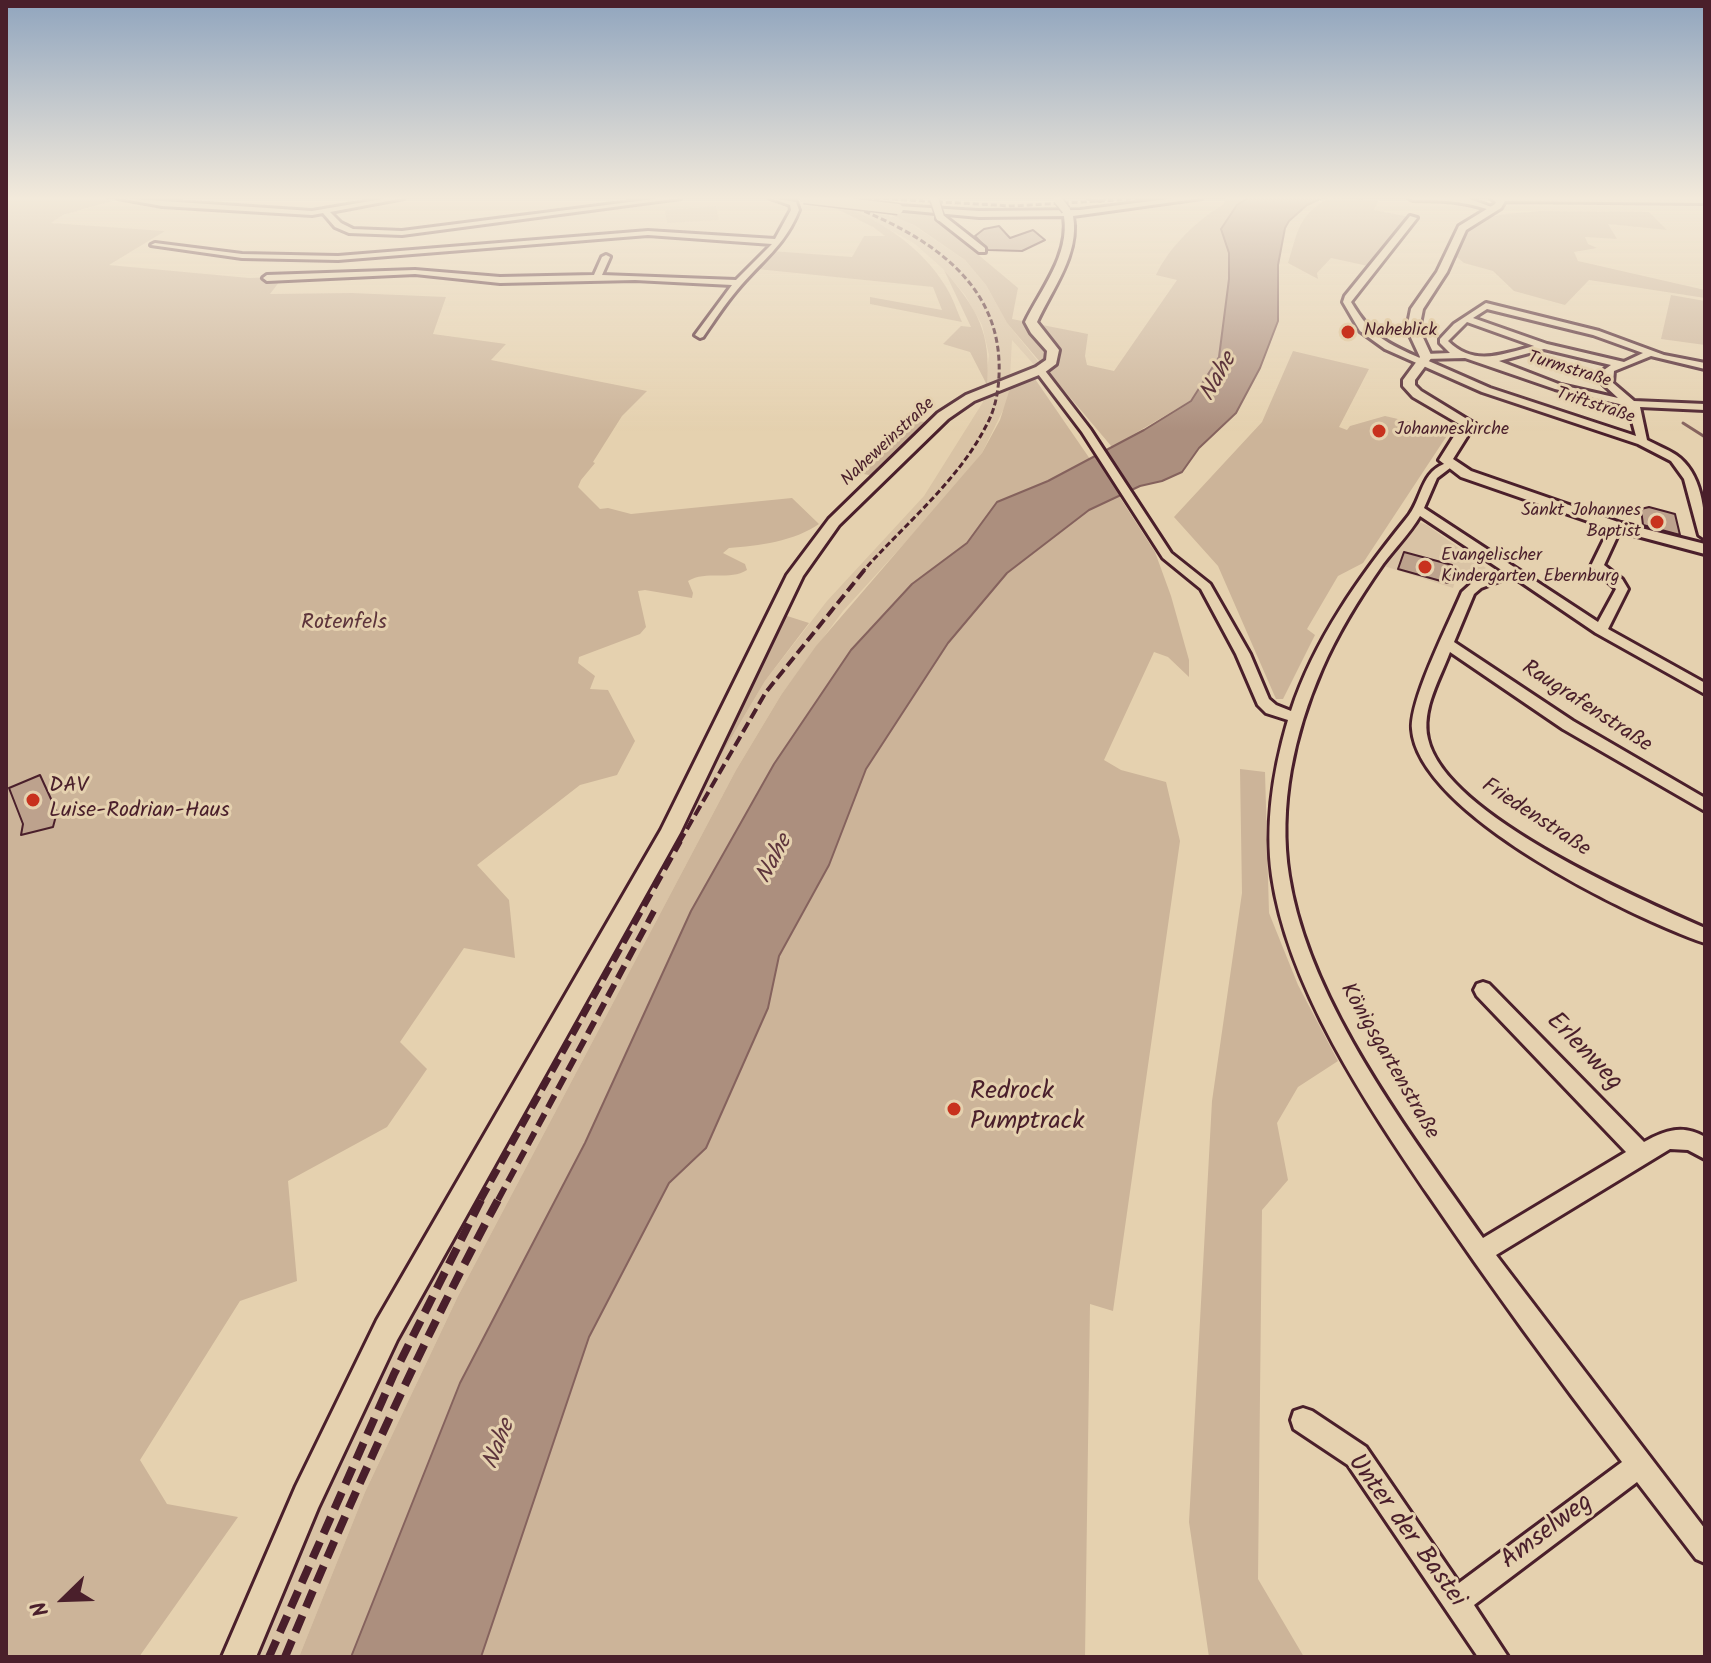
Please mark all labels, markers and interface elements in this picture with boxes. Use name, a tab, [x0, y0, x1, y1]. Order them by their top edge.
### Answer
place label: Naheblick	[1364, 321, 1437, 343]
marker: Naheblick	[1339, 323, 1357, 341]
street label: Turmstraße	[1525, 348, 1613, 394]
water label: Nahe	[1195, 349, 1245, 407]
street label: Triftstraße	[1553, 384, 1637, 430]
street label: Naheweinstraße	[838, 394, 940, 492]
place label: Johanneskirche	[1395, 420, 1509, 442]
marker: Johanneskirche	[1370, 422, 1388, 440]
place label: Sankt Johannes Baptist	[1521, 501, 1641, 544]
marker: Sankt Johannes Baptist	[1648, 513, 1666, 531]
place label: Evangelischer Kindergarten Ebernburg	[1441, 546, 1620, 588]
marker: Evangelischer Kindergarten Ebernburg	[1416, 558, 1434, 576]
park label: Rotenfels	[301, 611, 387, 637]
street label: Raugrafenstraße	[1516, 656, 1656, 760]
place label: DAV Luise-Rodrian-Haus	[49, 774, 230, 826]
street label: Friedenstraße	[1475, 774, 1595, 864]
marker: DAV Luise-Rodrian-Haus	[24, 791, 42, 809]
water label: Nahe	[751, 831, 801, 889]
street label: Königsgartenstraße	[1333, 979, 1443, 1145]
street label: Erlenweg	[1538, 1007, 1628, 1099]
place label: Redrock Pumptrack	[970, 1078, 1084, 1140]
marker: Redrock Pumptrack	[945, 1100, 963, 1118]
water label: Nahe	[478, 1416, 524, 1474]
street label: Unter der Bastei	[1339, 1449, 1471, 1615]
street label: Amselweg	[1496, 1488, 1600, 1578]
north arrow	[24, 1559, 104, 1639]
text: N	[23, 1595, 60, 1622]

